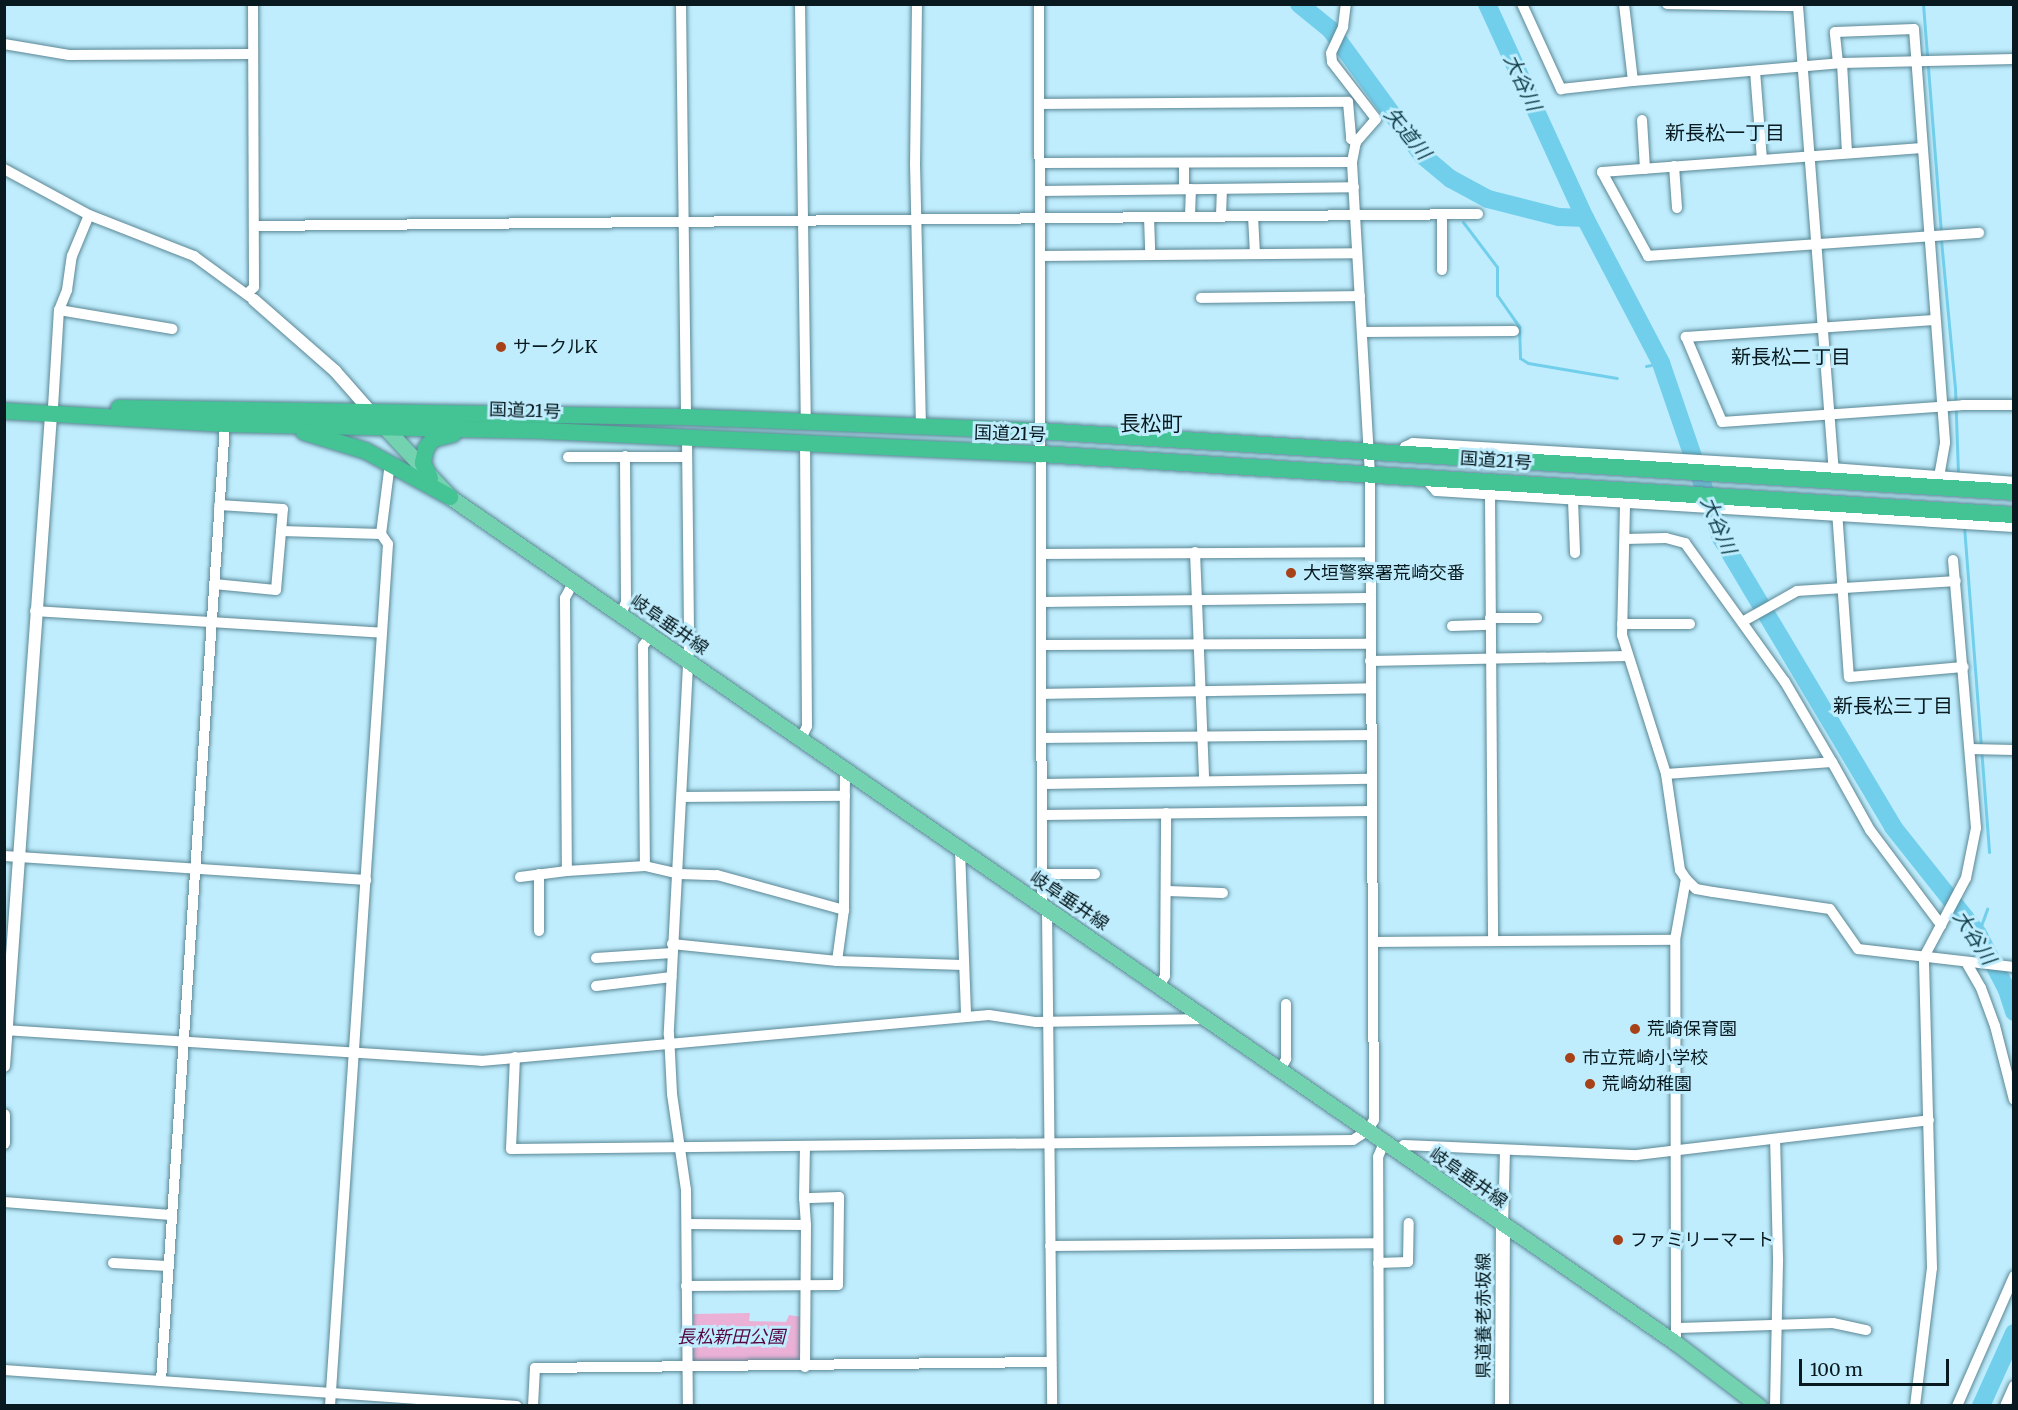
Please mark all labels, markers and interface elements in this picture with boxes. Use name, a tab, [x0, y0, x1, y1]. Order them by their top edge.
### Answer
water label: 大谷川	[1499, 50, 1547, 114]
water label: 矢道川	[1380, 102, 1436, 164]
district label: 新長松一丁目	[1665, 120, 1785, 144]
place label: サークルK	[513, 336, 598, 358]
marker: サークルK	[494, 340, 508, 354]
district label: 新長松二丁目	[1731, 344, 1851, 368]
street label: 国道21号	[489, 399, 561, 423]
district label: 長松町	[1120, 411, 1182, 437]
street label: 国道21号	[974, 422, 1046, 446]
street label: 国道21号	[1459, 448, 1533, 474]
water label: 大谷川	[1696, 493, 1742, 557]
place label: 大垣警察署荒崎交番	[1303, 562, 1465, 584]
marker: 大垣警察署荒崎交番	[1284, 566, 1298, 580]
street label: 岐阜垂井線	[626, 590, 712, 660]
district label: 新長松三丁目	[1833, 693, 1953, 717]
street label: 岐阜垂井線	[1026, 867, 1112, 935]
water label: 大谷川	[1949, 905, 2001, 969]
place label: 荒崎保育園	[1647, 1018, 1737, 1040]
marker: 荒崎保育園	[1628, 1022, 1642, 1036]
place label: 市立荒崎小学校	[1582, 1047, 1708, 1069]
marker: 市立荒崎小学校	[1563, 1051, 1577, 1065]
place label: 荒崎幼稚園	[1602, 1073, 1692, 1095]
marker: 荒崎幼稚園	[1583, 1077, 1597, 1091]
street label: 岐阜垂井線	[1425, 1143, 1511, 1213]
place label: ファミリーマート	[1630, 1229, 1774, 1251]
marker: ファミリーマート	[1611, 1233, 1625, 1247]
street label: 県道養老赤坂線	[1473, 1253, 1495, 1379]
park label: 長松新田公園	[677, 1326, 785, 1348]
scale bar	[1802, 1347, 1952, 1385]
text: 100 m	[1810, 1358, 1863, 1381]

